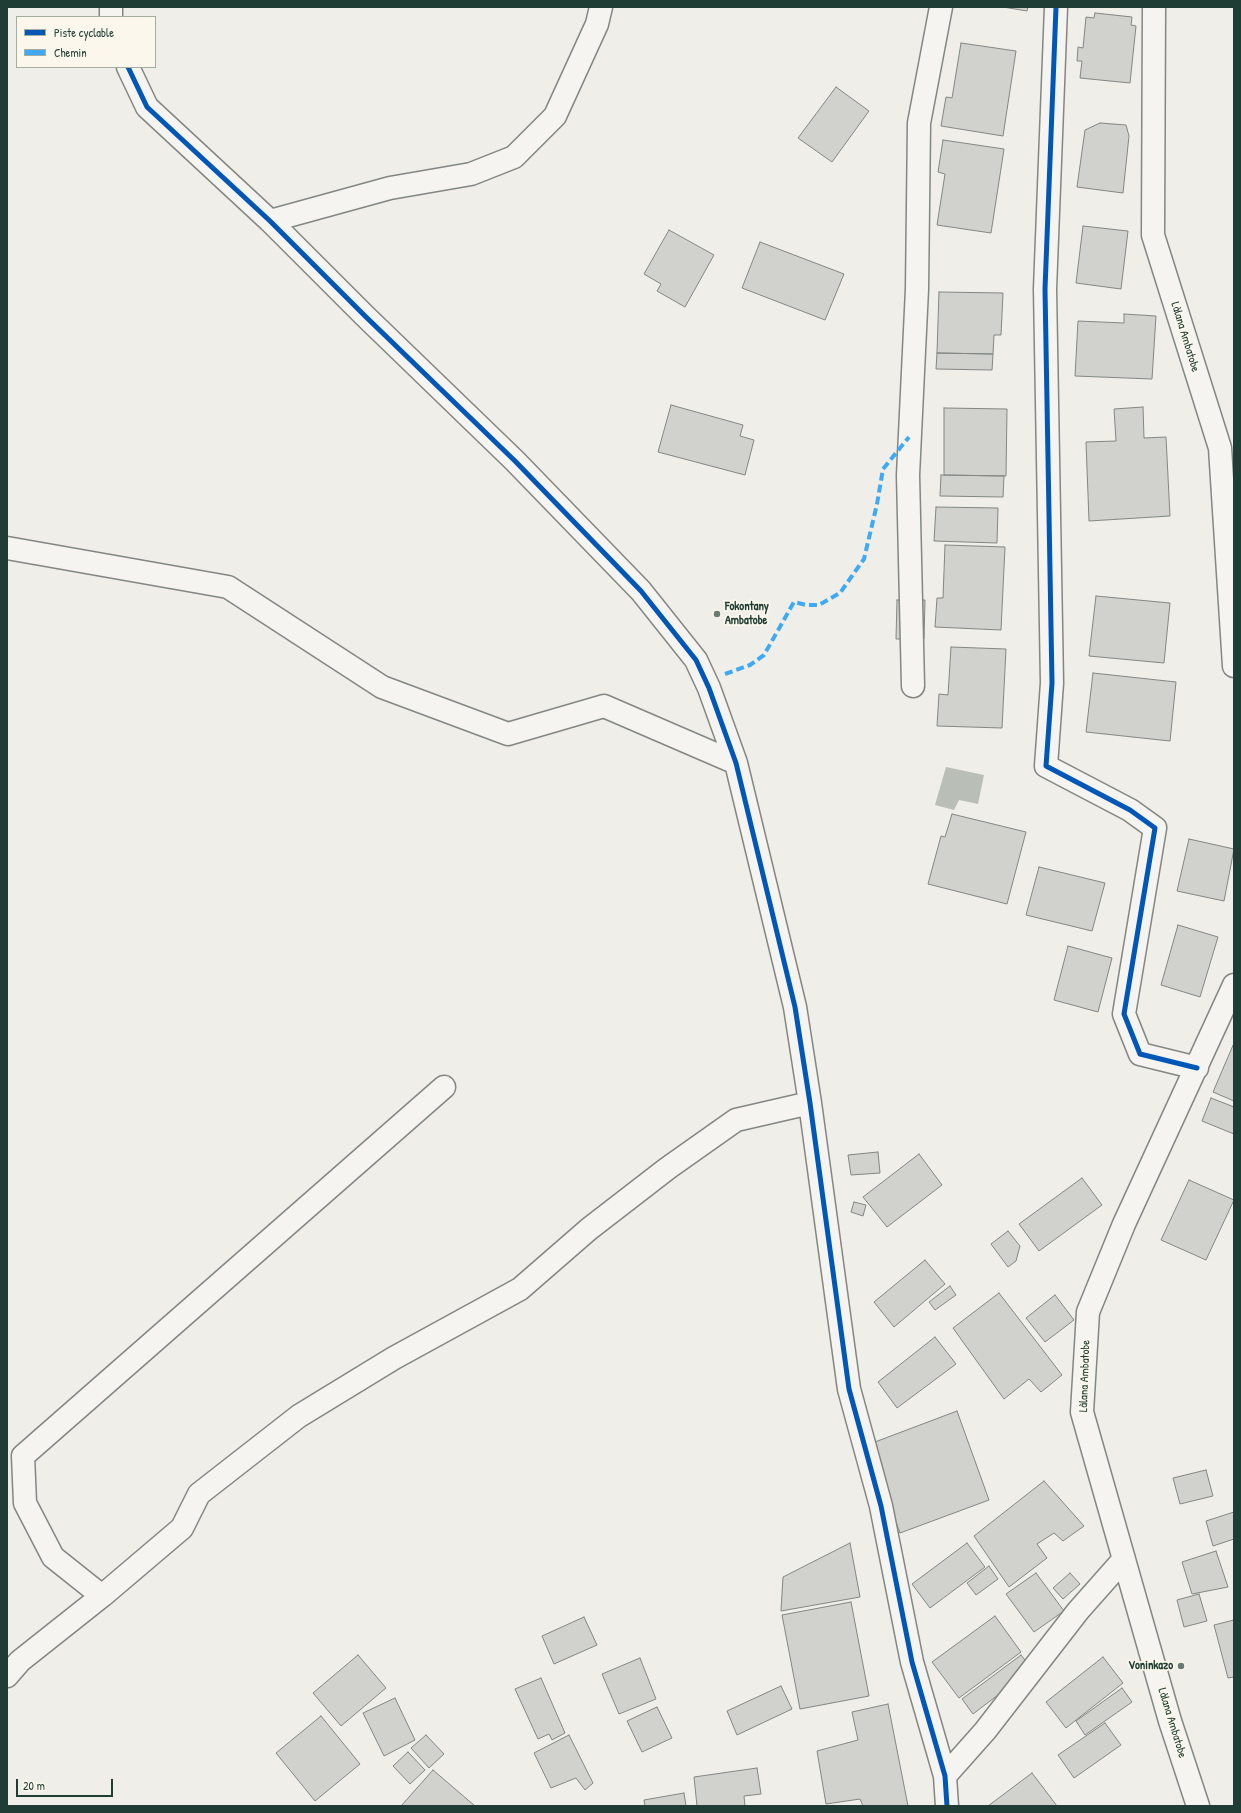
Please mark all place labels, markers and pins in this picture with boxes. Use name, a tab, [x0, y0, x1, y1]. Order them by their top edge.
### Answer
place label: Fokontany Ambatobe	[725, 600, 769, 628]
marker: Fokontany Ambatobe	[712, 609, 722, 619]
place label: Voninkazo	[1128, 1659, 1173, 1673]
marker: Voninkazo	[1176, 1661, 1186, 1671]

